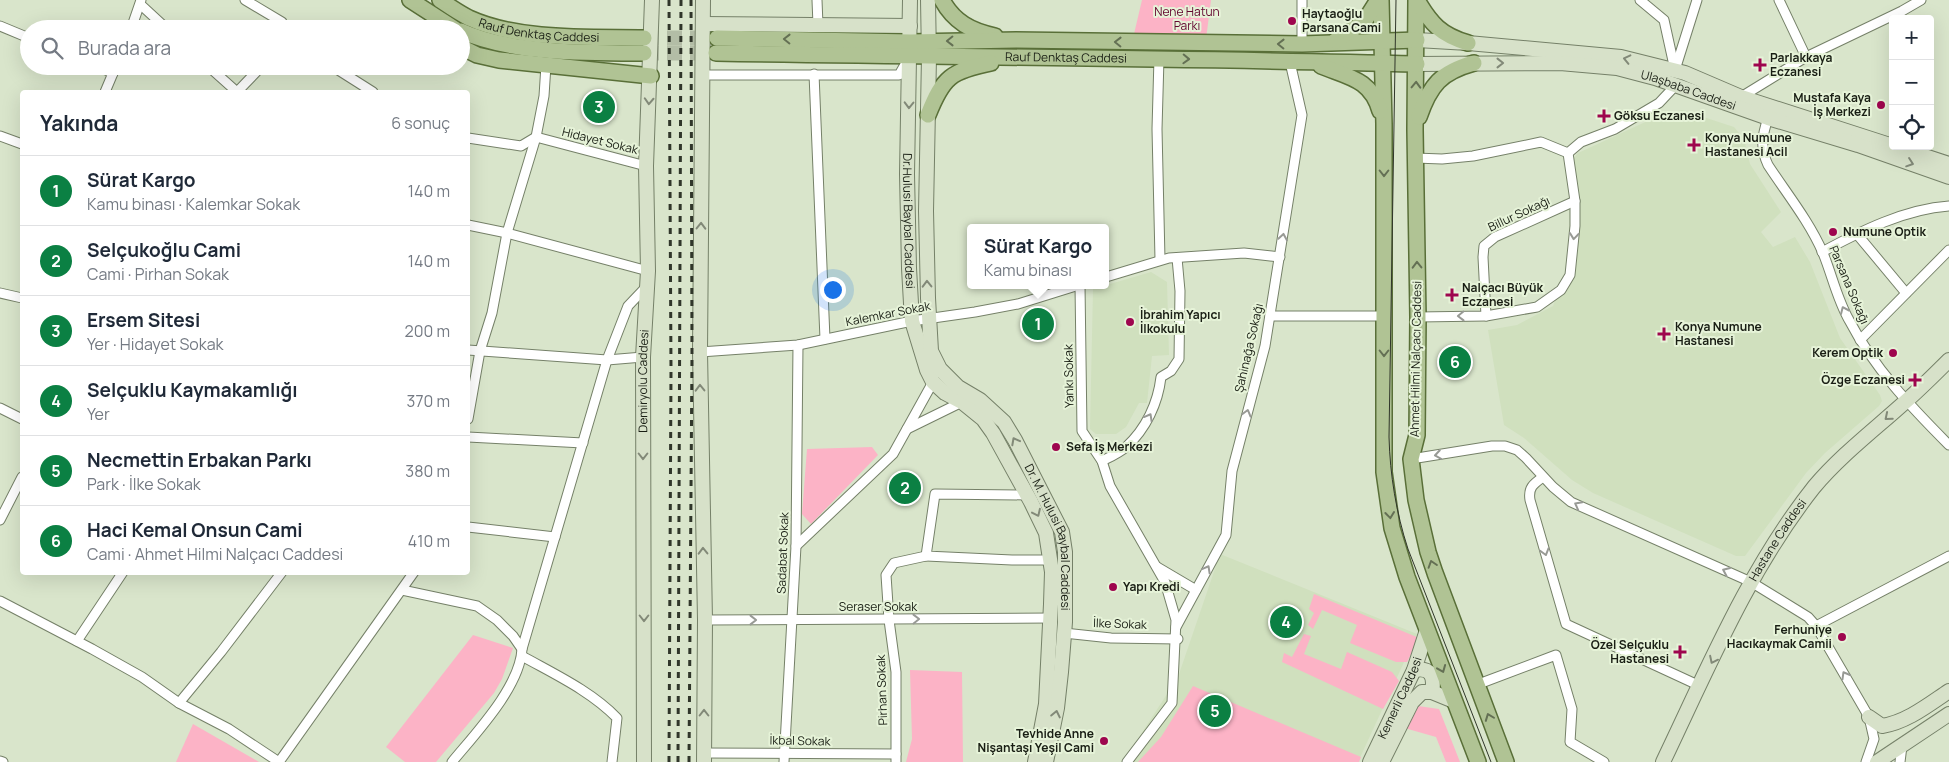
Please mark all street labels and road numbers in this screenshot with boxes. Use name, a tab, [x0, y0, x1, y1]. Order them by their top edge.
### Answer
street label: Rauf Denktaş Caddesi	[476, 14, 600, 46]
street label: Rauf Denktaş Caddesi	[1005, 48, 1127, 67]
street label: Ulaşbaba Caddesi	[1639, 66, 1739, 114]
street label: Hidayet Sokak	[560, 123, 641, 158]
street label: Dr.Hulusi Baybal Caddesi	[899, 153, 919, 289]
street label: Billur Sokağı	[1485, 192, 1553, 235]
street label: Parsana Sokağı	[1825, 243, 1874, 327]
street label: Ahmet Hilmi Nalçacı Caddesi	[1406, 281, 1425, 437]
street label: Kalemkar Sokak	[844, 297, 933, 330]
street label: Şahinağa Sokağı	[1230, 302, 1267, 394]
street label: Demiryolu Caddesi	[634, 329, 653, 433]
street label: Yankı Sokak	[1059, 343, 1078, 408]
street label: Dr. M. Hulusi Baybal Caddesi	[1021, 461, 1074, 611]
street label: Hastane Caddesi	[1745, 495, 1810, 584]
street label: Sadabat Sokak	[773, 511, 792, 594]
street label: Seraser Sokak	[839, 598, 918, 615]
street label: İlke Sokak	[1093, 614, 1148, 633]
street label: Pirhan Sokak	[872, 653, 891, 726]
street label: Kemerli Caddesi	[1373, 655, 1426, 741]
street label: İkbal Sokak	[769, 731, 832, 750]

